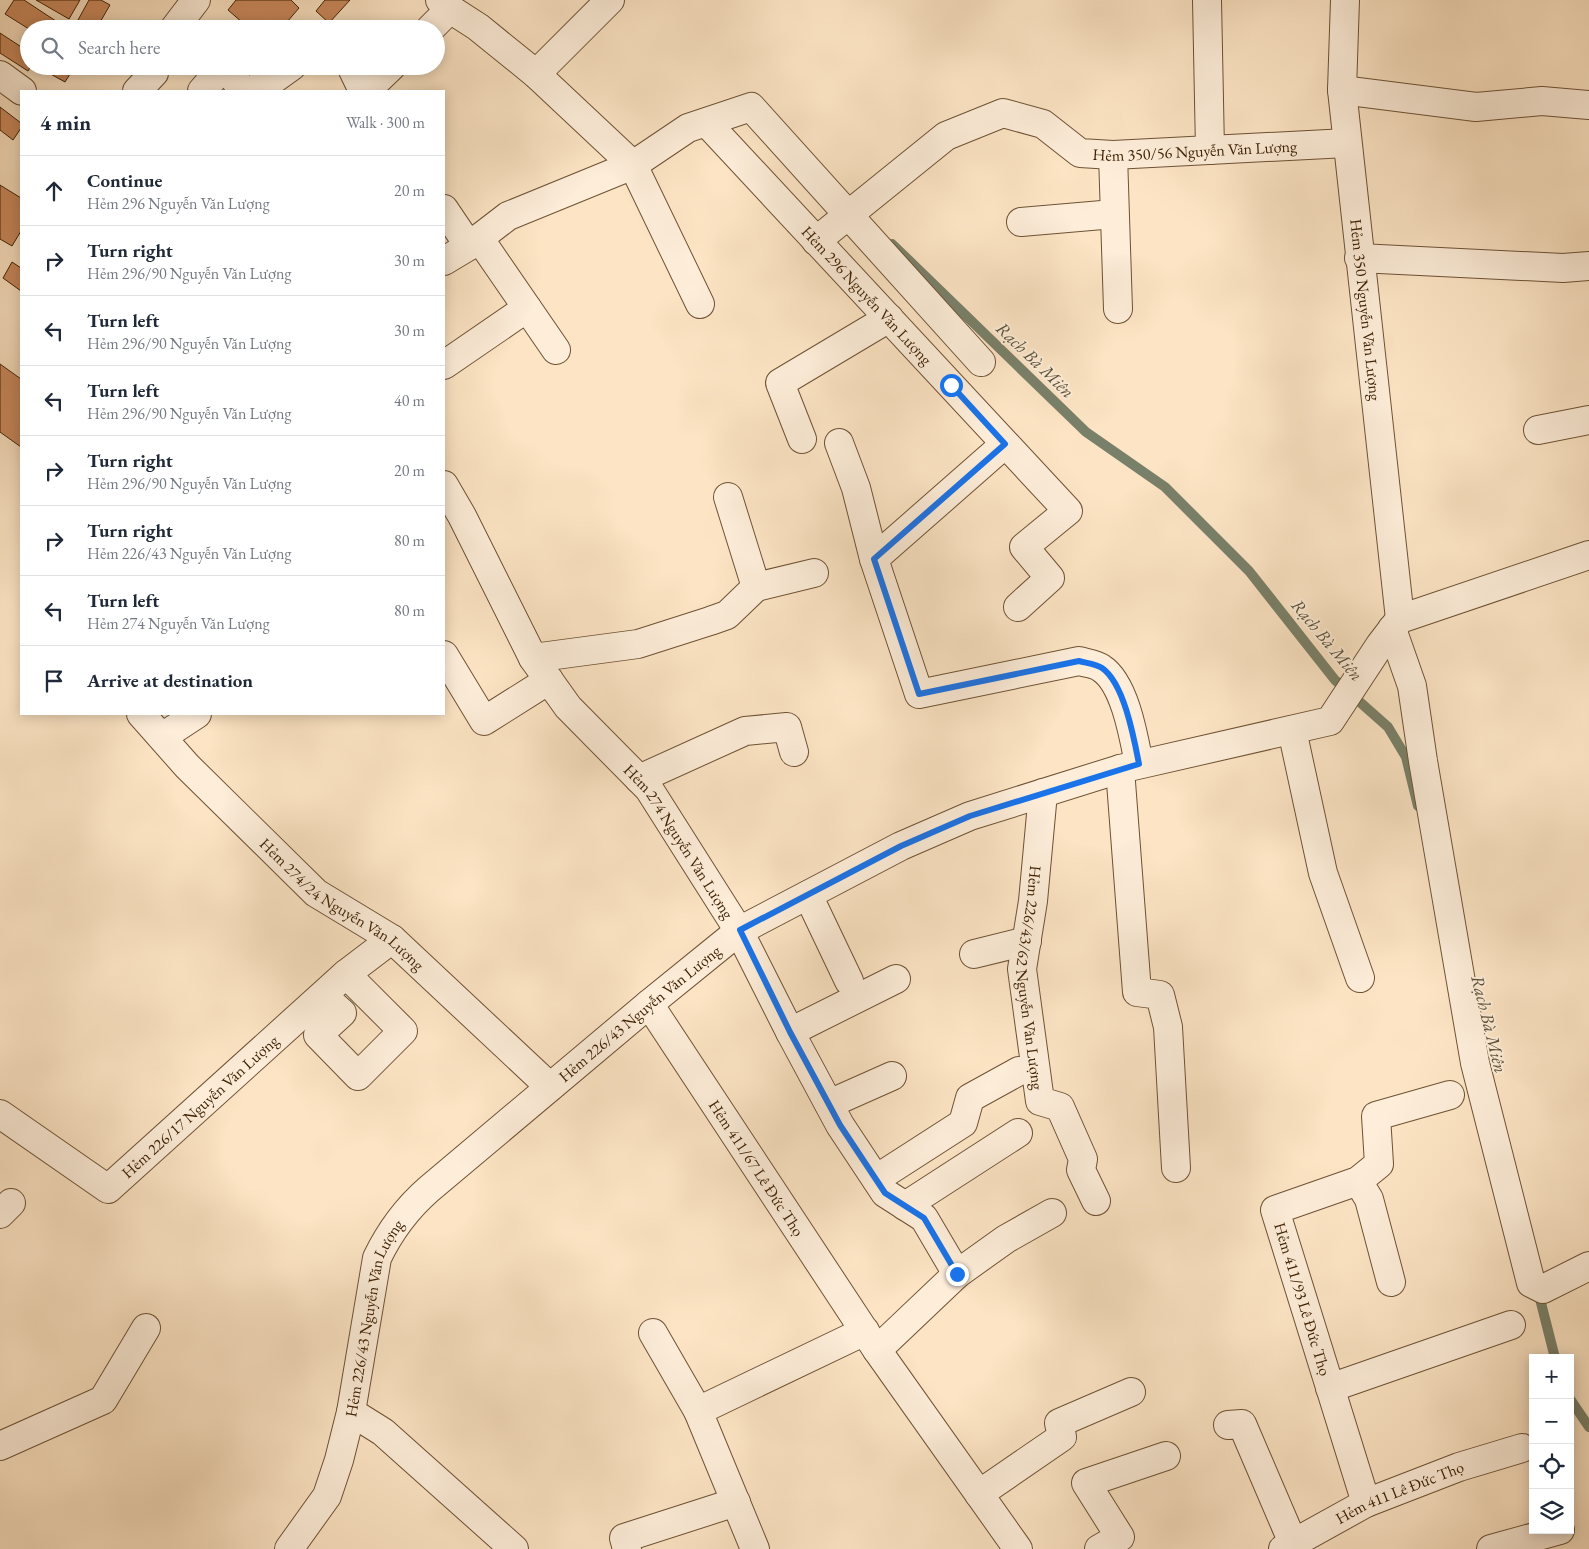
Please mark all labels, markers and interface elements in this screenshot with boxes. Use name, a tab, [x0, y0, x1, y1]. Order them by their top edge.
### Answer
search box	[20, 20, 445, 75]
icon: search	[38, 34, 66, 62]
text: Search here	[78, 35, 160, 60]
text: 4 min	[40, 109, 91, 136]
text: Walk · 300 m	[346, 112, 425, 133]
street label: Hẻm 350/56 Nguyễn Văn Lượng	[1092, 136, 1299, 166]
text: Continue	[87, 168, 162, 193]
icon: ahead	[40, 177, 68, 205]
text: 20 m	[394, 180, 425, 201]
text: Hẻm 296 Nguyễn Văn Lượng	[87, 193, 270, 214]
street label: Hẻm 350 Nguyễn Văn Lượng	[1345, 218, 1386, 403]
street label: Hẻm 296 Nguyễn Văn Lượng	[797, 221, 937, 370]
text: Turn right	[87, 238, 173, 263]
icon: right	[40, 247, 68, 275]
text: 30 m	[394, 250, 425, 271]
text: Hẻm 296/90 Nguyễn Văn Lượng	[87, 263, 291, 284]
text: Turn left	[87, 308, 159, 333]
icon: left	[40, 317, 68, 345]
water label: Rạch Bà Miên	[991, 317, 1079, 403]
text: 30 m	[394, 320, 425, 341]
text: Hẻm 296/90 Nguyễn Văn Lượng	[87, 333, 291, 354]
route start	[940, 374, 963, 397]
text: Turn left	[87, 378, 159, 403]
icon: left	[40, 387, 68, 415]
text: 40 m	[394, 390, 425, 411]
text: Hẻm 296/90 Nguyễn Văn Lượng	[87, 403, 291, 424]
text: Turn right	[87, 448, 173, 473]
icon: right	[40, 457, 68, 485]
text: 20 m	[394, 460, 425, 481]
text: Hẻm 296/90 Nguyễn Văn Lượng	[87, 473, 291, 494]
text: Turn right	[87, 518, 173, 543]
icon: right	[40, 527, 68, 555]
text: 80 m	[394, 530, 425, 551]
text: Hẻm 226/43 Nguyễn Văn Lượng	[87, 543, 291, 564]
text: Turn left	[87, 588, 159, 613]
water label: Rạch Bà Miên	[1286, 594, 1368, 685]
icon: left	[40, 597, 68, 625]
text: 80 m	[394, 600, 425, 621]
text: Hẻm 274 Nguyễn Văn Lượng	[87, 613, 270, 634]
icon: arrive	[40, 667, 68, 695]
text: Arrive at destination	[87, 668, 253, 693]
street label: Hẻm 274 Nguyễn Văn Lượng	[619, 760, 739, 924]
street label: Hẻm 274/24 Nguyễn Văn Lượng	[255, 833, 430, 976]
street label: Hẻm 226/43/62 Nguyễn Văn Lượng	[1011, 864, 1049, 1092]
street label: Hẻm 226/43 Nguyễn Văn Lượng	[554, 939, 726, 1087]
water label: Rạch Bà Miên	[1466, 973, 1513, 1075]
street label: Hẻm 226/17 Nguyễn Văn Lượng	[117, 1030, 284, 1183]
street label: Hẻm 411/67 Lê Đức Thọ	[704, 1096, 809, 1240]
street label: Hẻm 226/43 Nguyễn Văn Lượng	[340, 1214, 409, 1419]
street label: Hẻm 411/93 Lê Đức Thọ	[1269, 1220, 1336, 1378]
route end	[946, 1263, 969, 1286]
map controls	[1529, 1354, 1574, 1534]
button: +	[1529, 1354, 1574, 1399]
button: −	[1529, 1399, 1574, 1444]
button: locate	[1529, 1444, 1574, 1489]
street label: Hẻm 411 Lê Đức Thọ	[1332, 1456, 1466, 1529]
button: layers	[1529, 1489, 1574, 1534]

